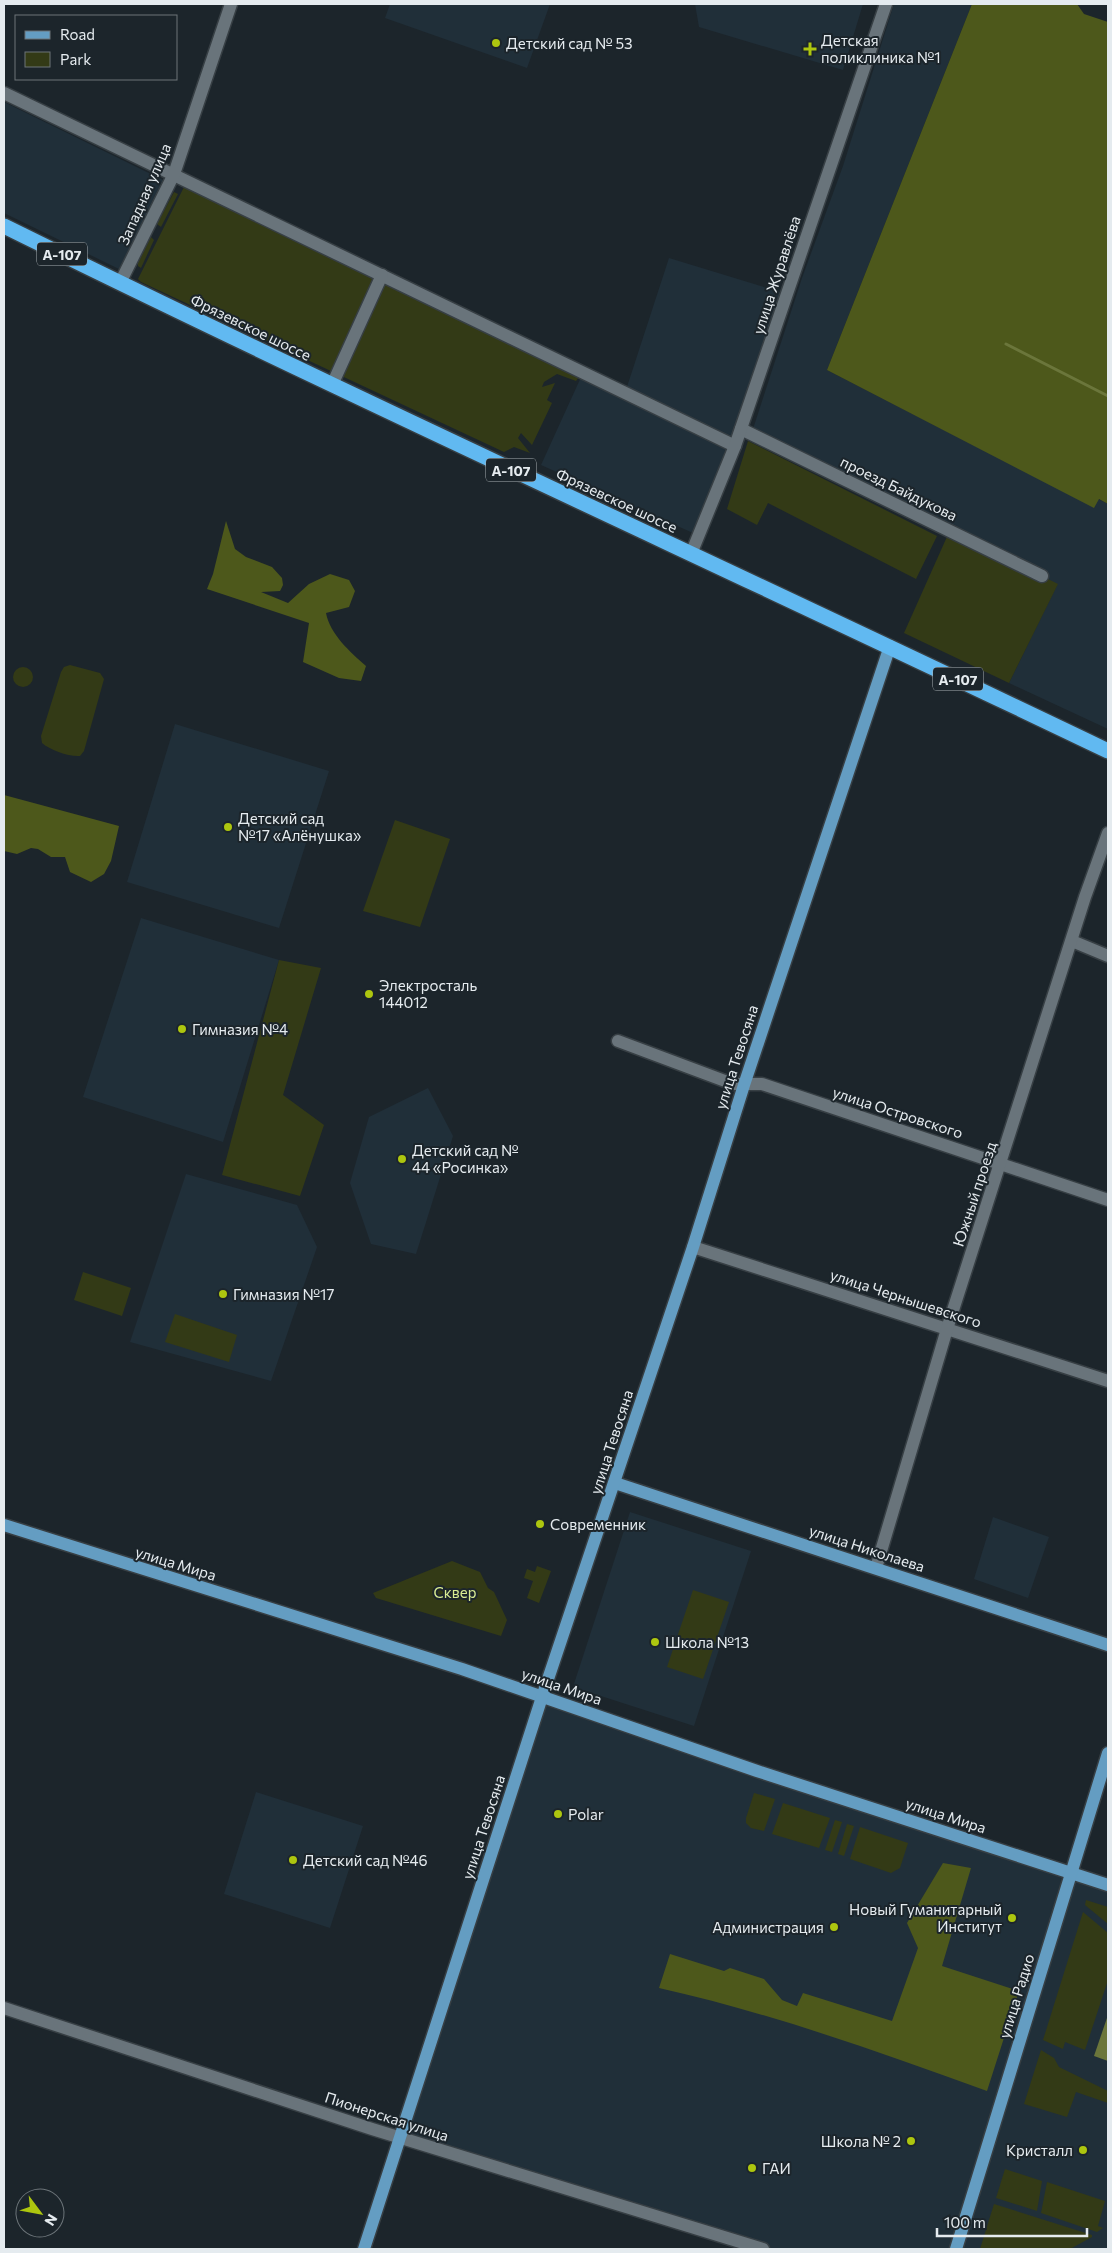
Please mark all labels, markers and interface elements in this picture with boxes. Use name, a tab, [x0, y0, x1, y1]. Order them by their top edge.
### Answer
legend	[15, 15, 178, 80]
text: Road	[60, 25, 95, 43]
place label: Детская поликлиника №1	[821, 31, 941, 66]
place label: Детский сад № 53	[506, 34, 633, 52]
marker: Детский сад № 53	[490, 37, 502, 49]
marker: Детская поликлиника №1	[803, 42, 817, 56]
text: Park	[60, 50, 91, 68]
street label: Западная улица	[113, 140, 175, 248]
street label: улица Журавлёва	[748, 214, 804, 336]
road number: А-107	[37, 242, 87, 266]
street label: Фрязевское шоссе	[188, 290, 314, 364]
street label: проезд Байдукова	[838, 452, 960, 524]
road number: А-107	[486, 458, 536, 482]
street label: Фрязевское шоссе	[554, 464, 681, 536]
road number: А-107	[933, 668, 983, 691]
place label: Детский сад №17 «Алёнушка»	[238, 809, 362, 844]
marker: Детский сад №17 «Алёнушка»	[222, 821, 234, 833]
place label: Электросталь 144012	[379, 976, 477, 1011]
marker: Электросталь 144012	[363, 988, 375, 1000]
street label: улица Тевосяна	[711, 1002, 761, 1112]
place label: Гимназия №4	[192, 1020, 288, 1038]
marker: Гимназия №4	[176, 1023, 188, 1035]
street label: улица Островского	[831, 1082, 965, 1142]
street label: Южный проезд	[949, 1139, 1000, 1249]
place label: Детский сад № 44 «Росинка»	[412, 1141, 519, 1176]
marker: Детский сад № 44 «Росинка»	[396, 1153, 408, 1165]
street label: улица Чернышевского	[828, 1265, 984, 1331]
place label: Гимназия №17	[233, 1285, 334, 1303]
marker: Гимназия №17	[217, 1288, 229, 1300]
street label: улица Тевосяна	[586, 1387, 636, 1497]
place label: Современник	[550, 1515, 646, 1533]
marker: Современник	[534, 1518, 546, 1530]
street label: улица Николаева	[807, 1521, 927, 1575]
street label: улица Мира	[133, 1542, 219, 1584]
park label: Сквер	[434, 1583, 476, 1601]
place label: Школа №13	[665, 1633, 749, 1651]
marker: Школа №13	[649, 1636, 661, 1648]
street label: улица Мира	[520, 1664, 604, 1708]
street label: улица Тевосяна	[458, 1772, 508, 1882]
street label: улица Мира	[904, 1794, 988, 1836]
place label: Polar	[568, 1805, 604, 1823]
marker: Polar	[552, 1808, 564, 1820]
place label: Детский сад №46	[303, 1851, 428, 1869]
marker: Детский сад №46	[287, 1854, 299, 1866]
place label: Новый Гуманитарный Институт	[849, 1900, 1002, 1935]
marker: Новый Гуманитарный Институт	[1006, 1912, 1018, 1924]
place label: Администрация	[712, 1918, 824, 1936]
marker: Администрация	[828, 1921, 840, 1933]
street label: улица Радио	[995, 1952, 1037, 2040]
street label: Пионерская улица	[323, 2088, 451, 2144]
place label: Школа № 2	[821, 2132, 901, 2150]
marker: Школа № 2	[905, 2135, 917, 2147]
place label: Кристалл	[1006, 2141, 1073, 2159]
marker: Кристалл	[1077, 2144, 1089, 2156]
place label: ГАИ	[762, 2159, 791, 2177]
marker: ГАИ	[746, 2162, 758, 2174]
north arrow	[15, 2188, 65, 2238]
scale bar	[937, 2206, 1087, 2238]
text: N	[41, 2211, 61, 2229]
text: 100 m	[944, 2213, 986, 2231]

